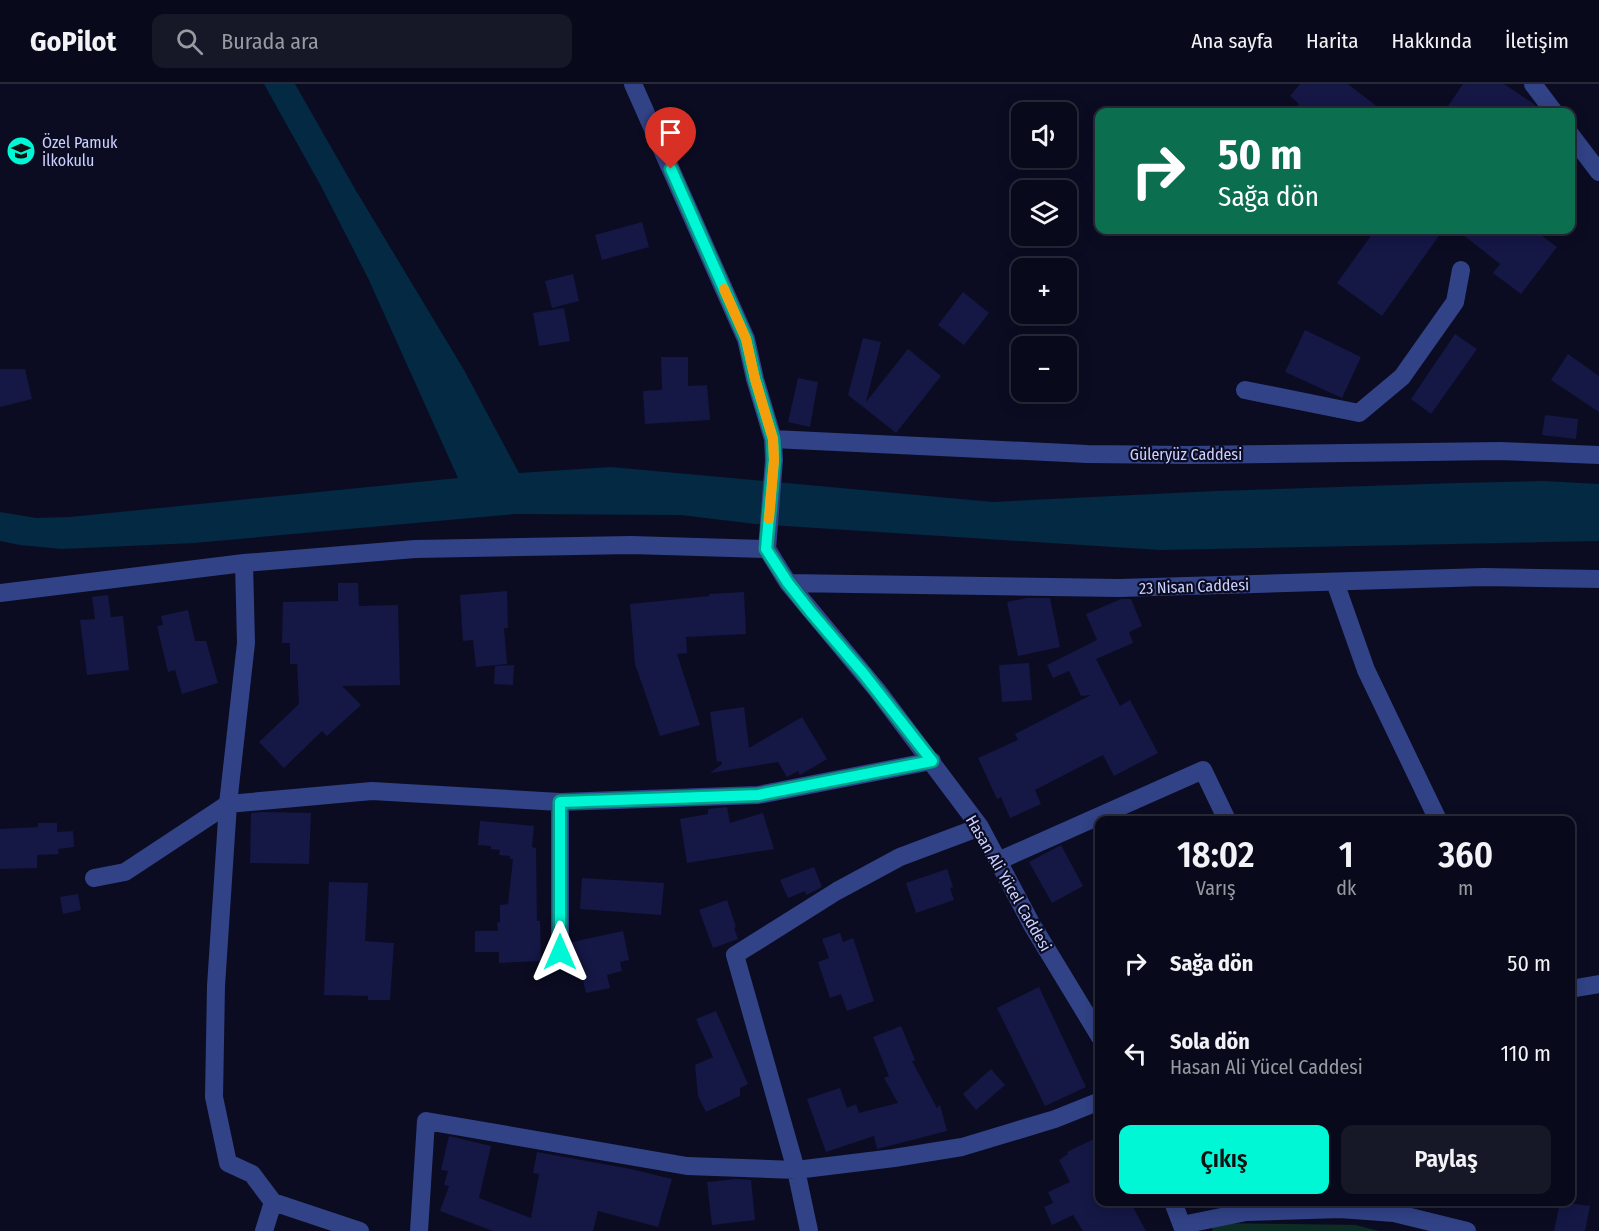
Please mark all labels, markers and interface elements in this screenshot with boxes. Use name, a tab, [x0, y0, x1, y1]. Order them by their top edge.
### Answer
search box	[152, 14, 572, 68]
text: GoPilot	[30, 25, 116, 58]
icon: search	[173, 25, 206, 58]
text: Burada ara	[221, 28, 319, 55]
text: Ana sayfa	[1191, 28, 1273, 54]
text: Harita	[1306, 28, 1359, 54]
text: Hakkında	[1392, 28, 1472, 54]
text: İletişim	[1505, 28, 1569, 54]
map controls	[1011, 102, 1077, 402]
button: sound	[1011, 102, 1077, 168]
pin	[645, 107, 696, 169]
icon: arrive	[654, 116, 687, 149]
text: 50 m	[1218, 130, 1302, 180]
icon: right	[1119, 132, 1197, 210]
place label: Özel Pamuk İlkokulu	[42, 133, 118, 170]
school or university icon: Özel Pamuk İlkokulu	[5, 135, 37, 167]
button: layers	[1011, 180, 1077, 246]
text: Sağa dön	[1218, 181, 1319, 213]
button: +	[1011, 258, 1077, 324]
button: −	[1011, 336, 1077, 402]
street label: Güleryüz Caddesi	[1130, 445, 1242, 464]
street label: 23 Nisan Caddesi	[1139, 575, 1249, 598]
street label: Hasan Ali Yücel Caddesi	[962, 812, 1055, 955]
text: 18:02	[1177, 833, 1254, 877]
text: 1	[1339, 833, 1354, 877]
text: 360	[1438, 833, 1493, 877]
text: Varış	[1196, 876, 1236, 900]
text: dk	[1336, 876, 1356, 900]
text: m	[1458, 876, 1473, 900]
position arrow	[528, 920, 592, 984]
icon: right	[1119, 947, 1152, 980]
text: Sağa dön	[1170, 950, 1253, 977]
text: 50 m	[1507, 950, 1551, 977]
text: Sola dön	[1170, 1028, 1250, 1055]
icon: left	[1119, 1037, 1152, 1070]
text: 110 m	[1501, 1040, 1551, 1067]
text: Hasan Ali Yücel Caddesi	[1170, 1055, 1363, 1079]
button: Çıkış	[1119, 1125, 1329, 1194]
button: Paylaş	[1341, 1125, 1551, 1194]

